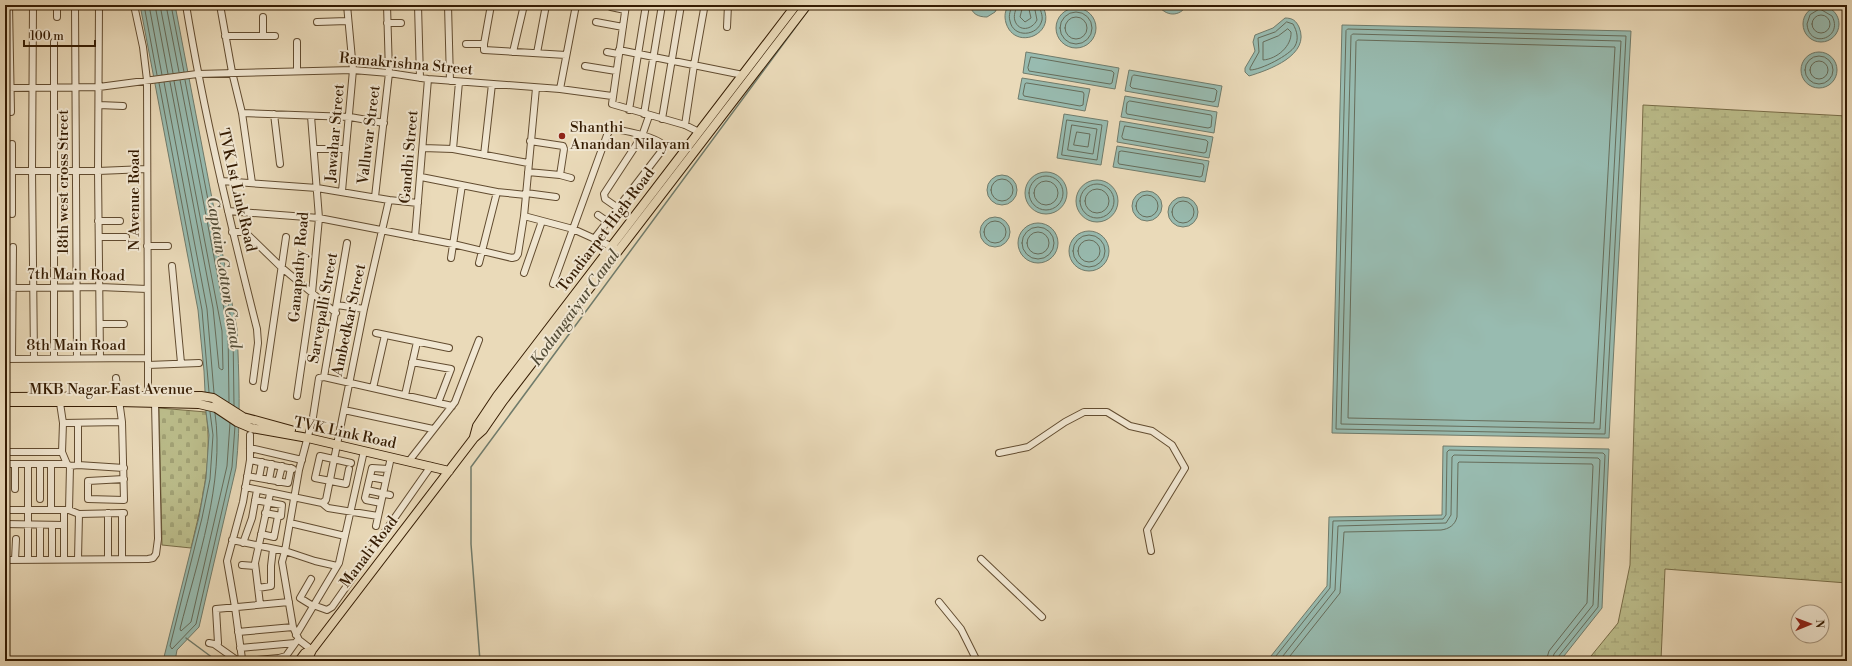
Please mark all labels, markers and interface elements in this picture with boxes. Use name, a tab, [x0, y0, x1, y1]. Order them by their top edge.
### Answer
scale bar	[24, 22, 95, 48]
text: 100 m	[30, 29, 64, 44]
street label: Ramakrishna Street	[338, 49, 474, 79]
street label: Jawahar Street	[321, 82, 349, 184]
street label: Valluvar Street	[353, 84, 385, 187]
street label: 18th west cross Street	[54, 109, 73, 255]
street label: Gandhi Street	[395, 109, 423, 205]
place label: Shanthi Anandan Nilayam	[569, 118, 690, 154]
street label: TVK 1st Link Road	[214, 126, 261, 254]
marker: Shanthi Anandan Nilayam	[557, 131, 567, 141]
street label: N Avenue Road	[125, 149, 144, 251]
street label: Tondiarpet High Road	[553, 164, 659, 296]
water label: Captain Cotton Canal	[202, 195, 246, 351]
street label: Ganapathy Road	[285, 210, 313, 323]
water label: Kodungaiyur Canal	[526, 245, 625, 370]
street label: Sarvepalli Street	[304, 251, 342, 365]
street label: Ambedkar Street	[328, 261, 370, 379]
street label: 7th Main Road	[27, 265, 125, 285]
street label: 8th Main Road	[26, 336, 126, 355]
street label: MKB Nagar East Avenue	[29, 380, 193, 399]
street label: TVK Link Road	[292, 413, 399, 453]
street label: Manali Road	[336, 512, 402, 592]
north arrow	[1790, 604, 1830, 644]
text: N	[1812, 619, 1826, 629]

